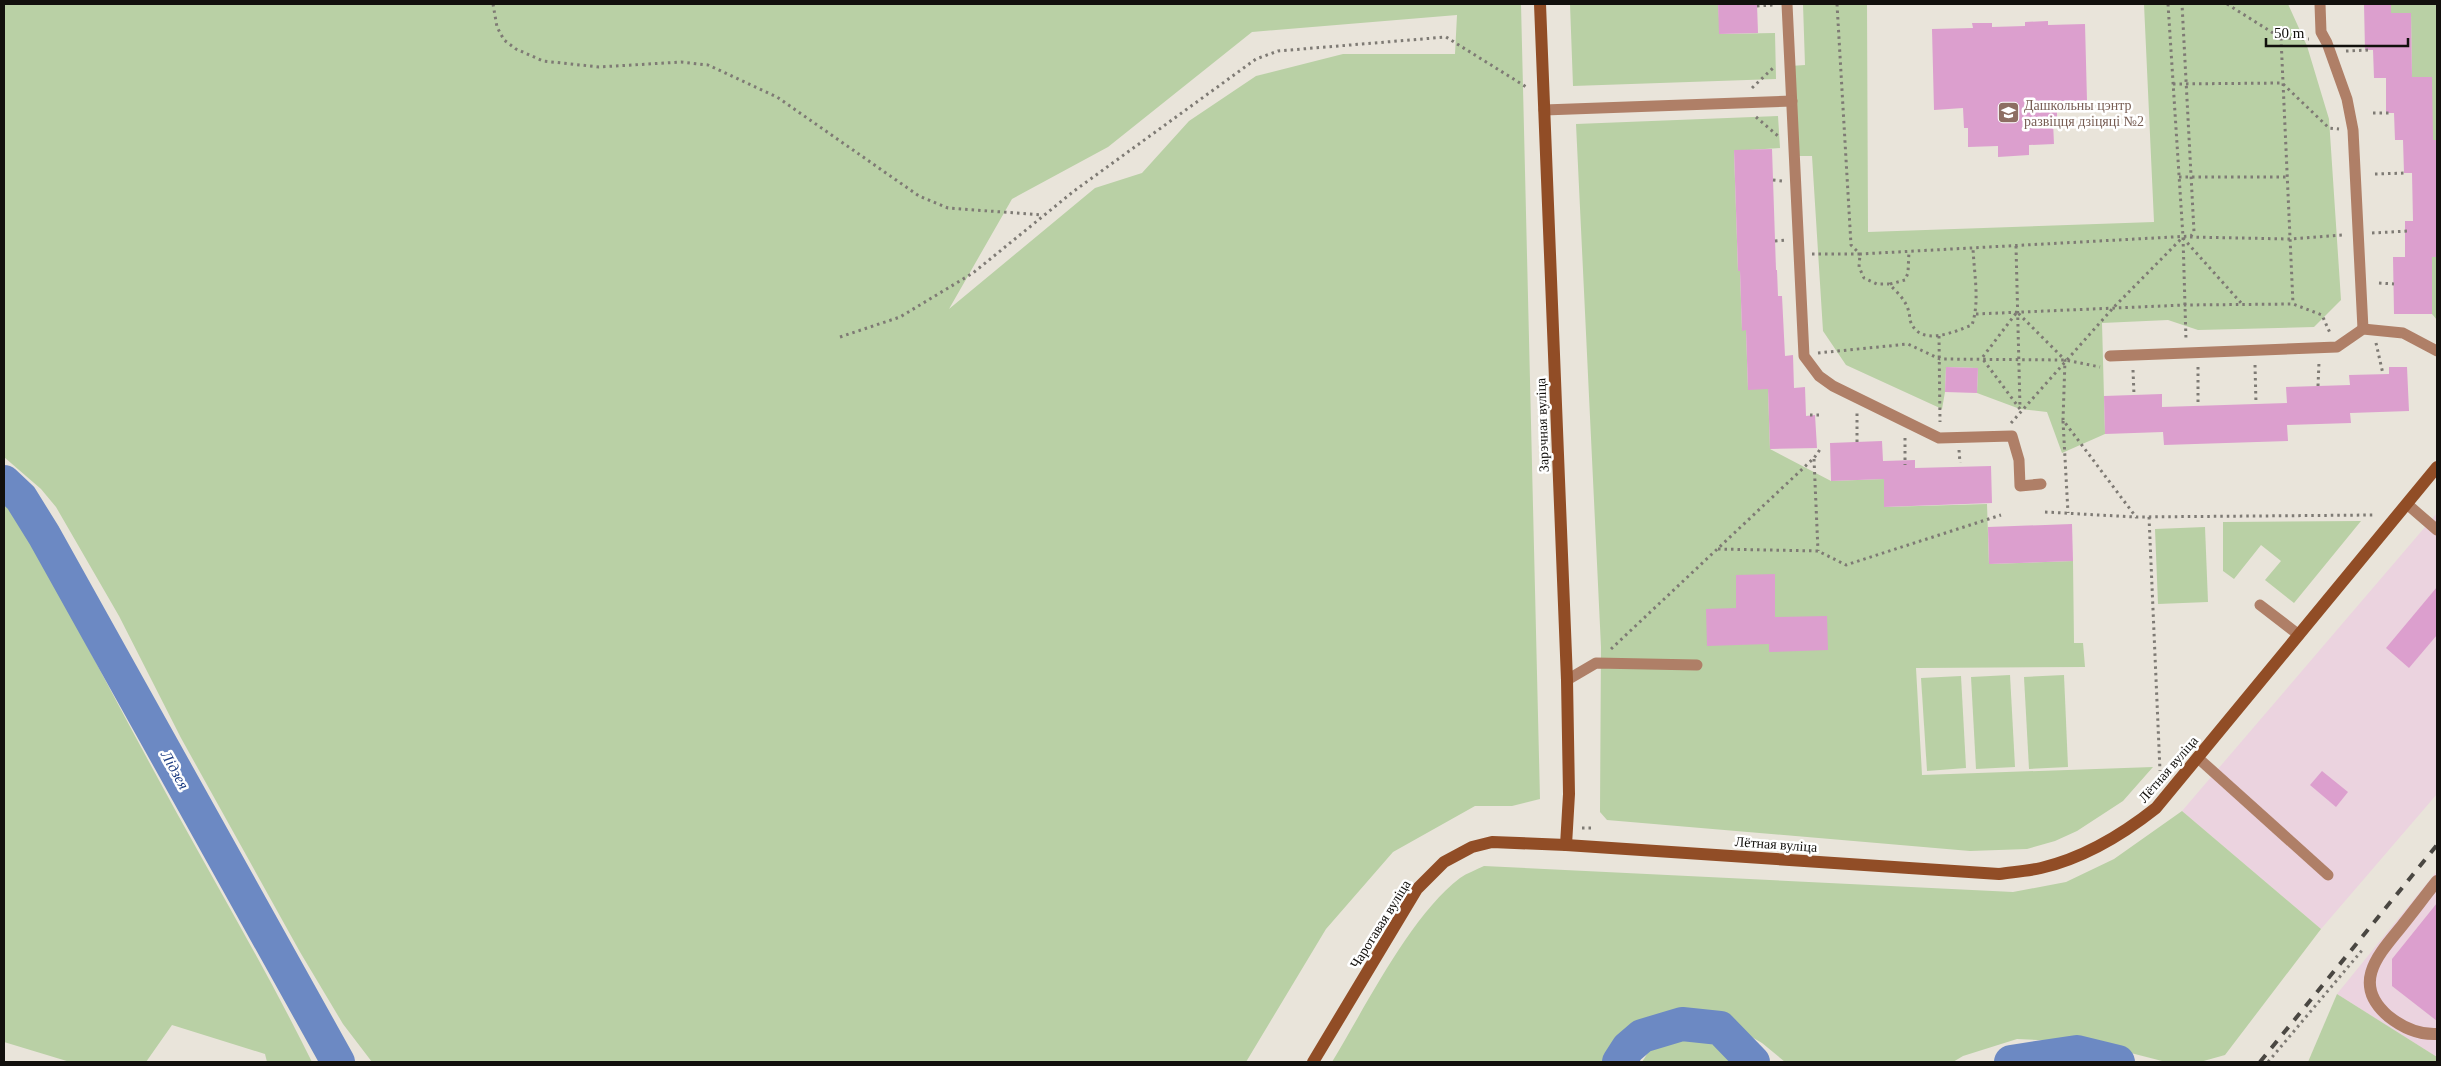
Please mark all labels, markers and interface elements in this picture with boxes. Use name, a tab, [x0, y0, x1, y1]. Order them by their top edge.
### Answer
scale bar	[2266, 15, 2408, 47]
text: 50 m	[2274, 25, 2305, 41]
place label: Дашкольны цэнтр развіцця дзіцяці №2	[2024, 98, 2144, 129]
school or university icon: Дашкольны цэнтр развіцця дзіцяці №2	[1996, 101, 2020, 125]
street label: Зарэчная вуліца	[1533, 377, 1552, 472]
street label: Лётная вуліца	[2136, 733, 2202, 805]
water label: Лідзея	[157, 747, 192, 792]
street label: Лётная вуліца	[1734, 834, 1818, 855]
street label: Чаротавая вуліца	[1347, 877, 1414, 971]

